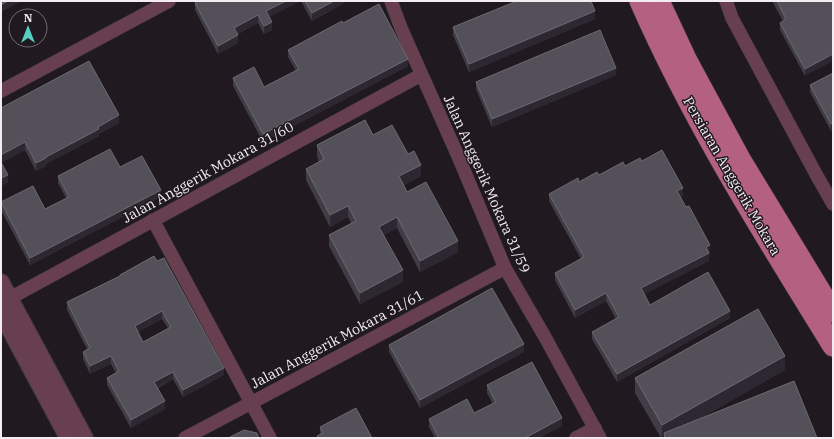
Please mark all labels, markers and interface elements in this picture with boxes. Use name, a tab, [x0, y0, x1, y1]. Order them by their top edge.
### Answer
north arrow	[8, 8, 48, 48]
text: N	[24, 11, 33, 25]
street label: Jalan Anggerik Mokara 31/59	[440, 92, 534, 276]
street label: Persiaran Anggerik Mokara	[679, 94, 785, 259]
street label: Jalan Anggerik Mokara 31/60	[119, 117, 297, 227]
street label: Jalan Anggerik Mokara 31/61	[248, 286, 426, 392]

